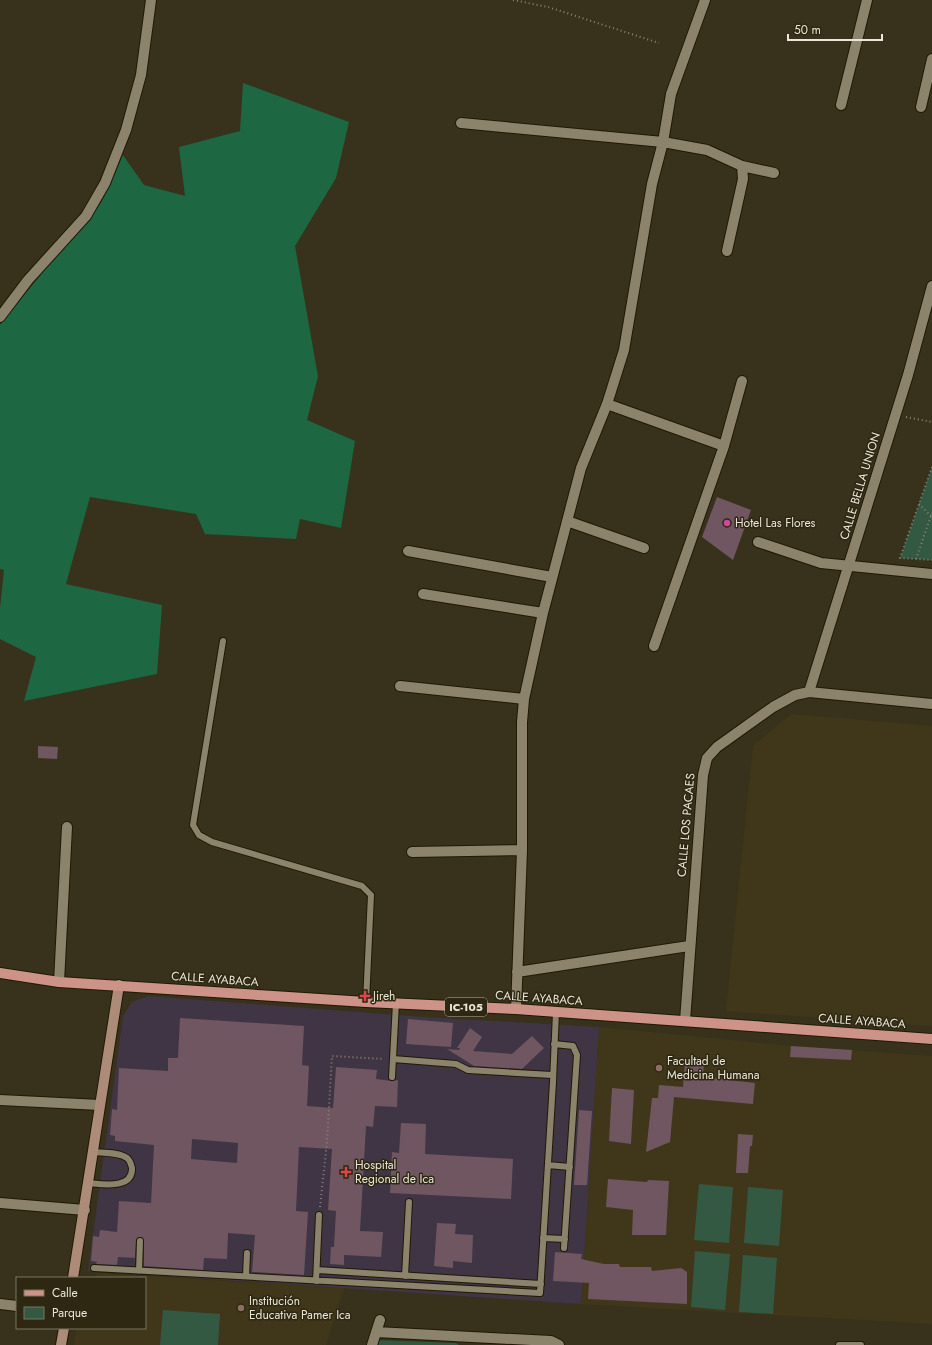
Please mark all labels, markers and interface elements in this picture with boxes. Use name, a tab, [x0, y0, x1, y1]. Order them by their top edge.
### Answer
scale bar	[788, 16, 882, 42]
text: 50 m	[794, 21, 821, 39]
street label: CALLE BELLA UNION	[835, 430, 885, 542]
place label: Hotel Las Flores	[735, 514, 816, 532]
marker: Hotel Las Flores	[722, 518, 732, 528]
street label: CALLE LOS PACAES	[672, 772, 700, 878]
street label: CALLE AYABACA	[171, 967, 259, 991]
street label: CALLE AYABACA	[495, 986, 583, 1010]
place label: Jireh	[371, 987, 395, 1005]
marker: Jireh	[360, 991, 370, 1001]
road number: IC-105	[445, 998, 487, 1016]
street label: CALLE AYABACA	[818, 1009, 906, 1033]
place label: Facultad de Medicina Humana	[667, 1052, 760, 1084]
marker: Facultad de Medicina Humana	[654, 1063, 664, 1073]
place label: Hospital Regional de Ica	[355, 1156, 434, 1188]
marker: Hospital Regional de Ica	[340, 1166, 352, 1178]
legend	[16, 1277, 146, 1329]
text: Calle	[52, 1284, 78, 1302]
place label: Institución Educativa Pamer Ica	[249, 1292, 351, 1324]
marker: Institución Educativa Pamer Ica	[236, 1303, 246, 1313]
text: Parque	[52, 1304, 87, 1322]

